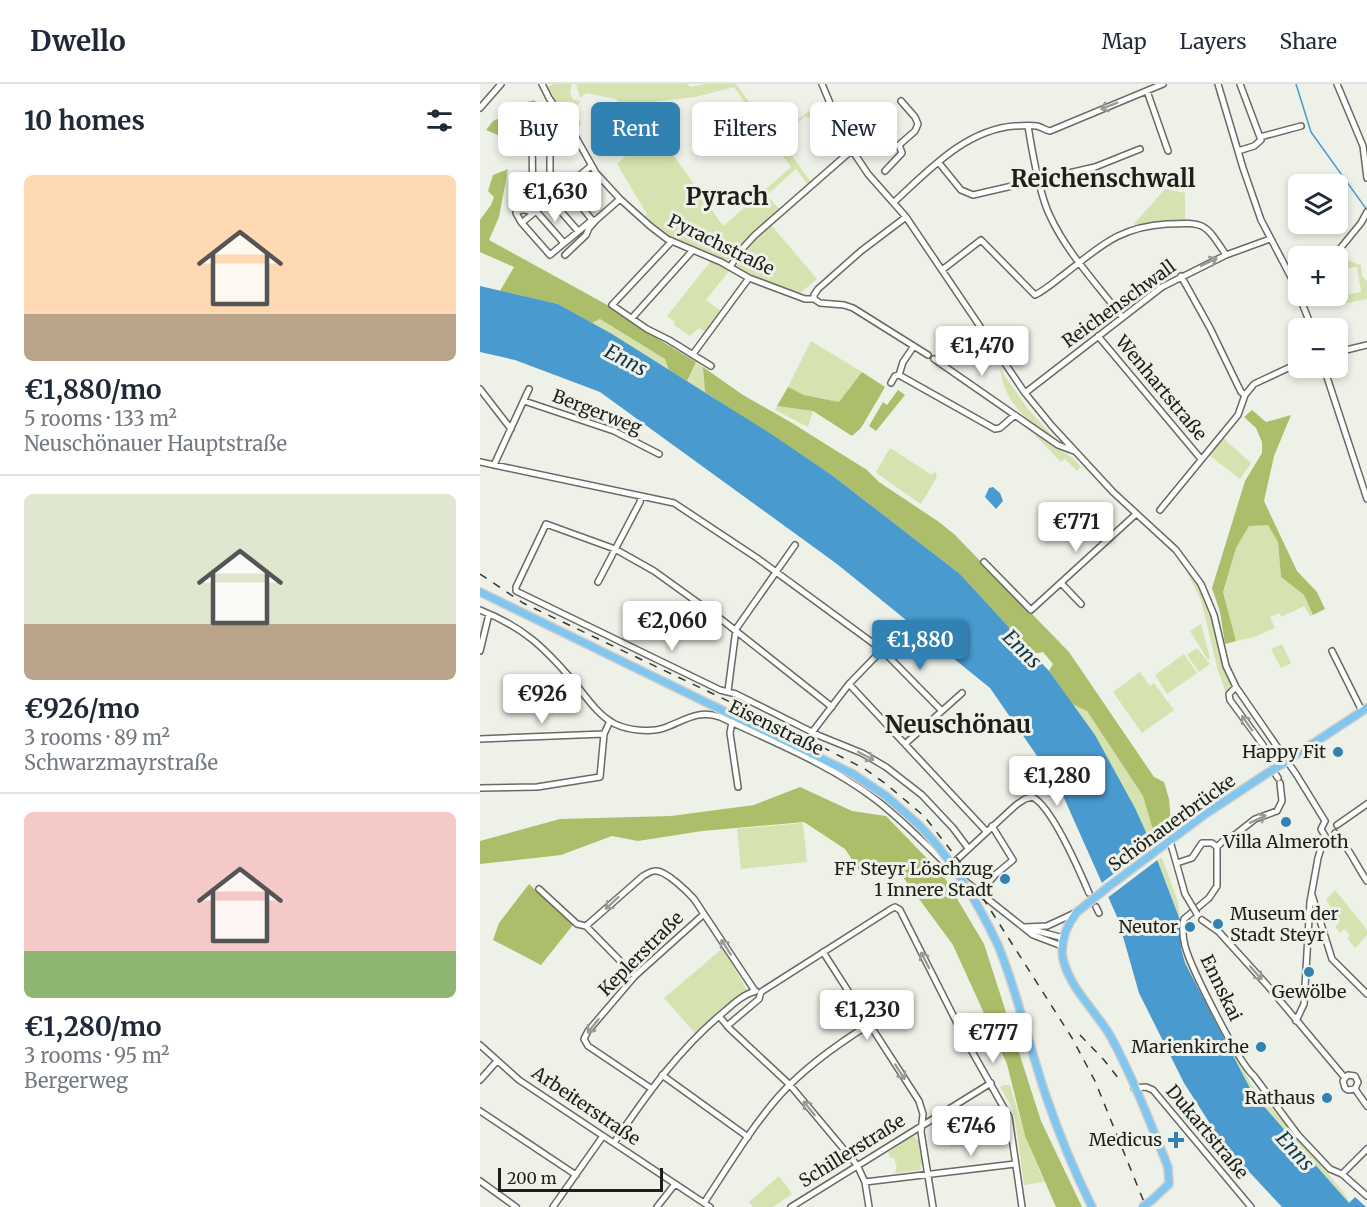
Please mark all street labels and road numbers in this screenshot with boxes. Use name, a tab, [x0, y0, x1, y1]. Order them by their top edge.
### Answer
street label: Pyrachstraße	[664, 209, 778, 280]
street label: Reichenschwall	[1057, 254, 1180, 353]
street label: Wenhartstraße	[1110, 330, 1212, 445]
street label: Bergerweg	[549, 384, 645, 439]
street label: Eisenstraße	[725, 695, 827, 760]
street label: Schönauerbrücke	[1104, 769, 1240, 876]
street label: Keplerstraße	[593, 906, 688, 1001]
street label: Ennskai	[1196, 951, 1247, 1025]
street label: Arbeiterstraße	[527, 1060, 645, 1150]
street label: Dukartstraße	[1161, 1080, 1253, 1184]
street label: Schillerstraße	[794, 1109, 909, 1192]

